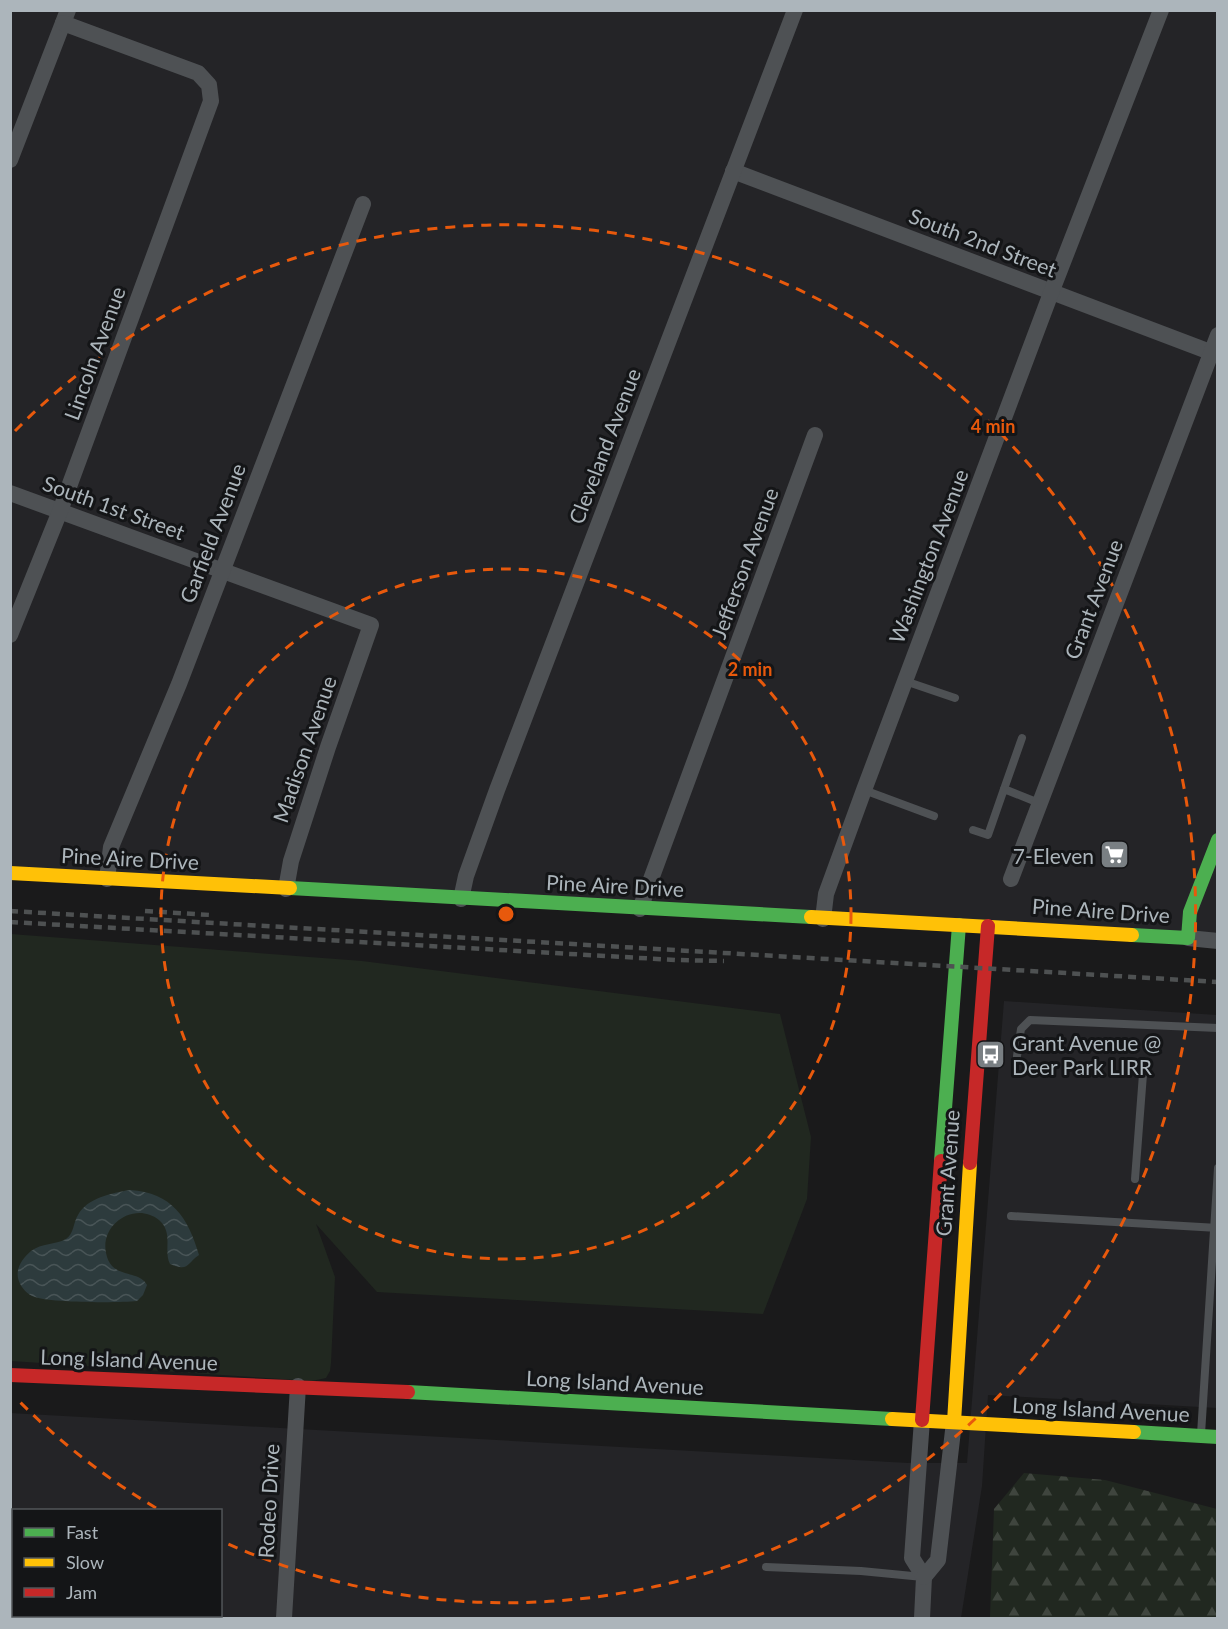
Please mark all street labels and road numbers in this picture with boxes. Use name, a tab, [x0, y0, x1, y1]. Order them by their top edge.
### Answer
street label: South 2nd Street	[906, 202, 1061, 282]
street label: Lincoln Avenue	[58, 283, 130, 423]
street label: Cleveland Avenue	[563, 365, 645, 527]
street label: Garfield Avenue	[174, 460, 250, 606]
street label: Washington Avenue	[883, 465, 973, 647]
street label: South 1st Street	[40, 470, 189, 544]
street label: Jefferson Avenue	[705, 484, 783, 642]
street label: Grant Avenue	[1059, 536, 1127, 662]
street label: Madison Avenue	[267, 672, 341, 826]
street label: Pine Aire Drive	[60, 842, 200, 874]
street label: Pine Aire Drive	[545, 869, 685, 901]
street label: Pine Aire Drive	[1031, 893, 1171, 927]
street label: Grant Avenue	[930, 1109, 964, 1237]
street label: Long Island Avenue	[40, 1343, 218, 1375]
street label: Long Island Avenue	[526, 1365, 704, 1399]
street label: Long Island Avenue	[1012, 1392, 1190, 1426]
street label: Rodeo Drive	[253, 1443, 283, 1559]

